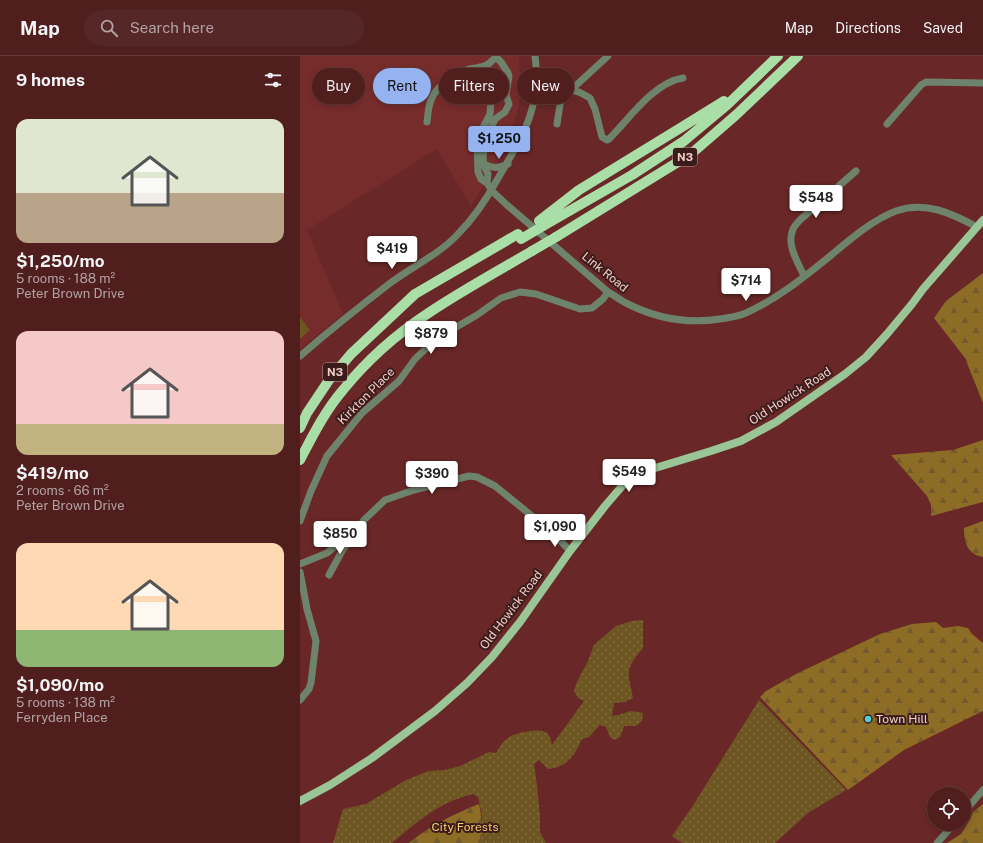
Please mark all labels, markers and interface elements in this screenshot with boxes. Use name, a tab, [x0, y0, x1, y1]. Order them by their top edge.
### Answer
search box	[84, 10, 364, 46]
text: Map	[20, 17, 60, 39]
icon: search	[98, 17, 120, 39]
text: Search here	[130, 19, 214, 36]
text: Map	[785, 20, 813, 36]
text: Directions	[835, 20, 901, 36]
text: Saved	[923, 20, 963, 36]
chip: Buy	[312, 68, 365, 104]
chip: Rent	[373, 68, 431, 104]
chip: Filters	[439, 68, 509, 104]
chip: New	[517, 68, 574, 104]
icon: filters	[262, 69, 284, 91]
text: 9 homes	[16, 70, 85, 90]
pin: $1,250	[466, 126, 532, 160]
text: $1,250	[477, 131, 521, 146]
icon: home	[114, 145, 186, 217]
road number: N3	[673, 148, 697, 166]
pin: $548	[792, 185, 840, 219]
text: $548	[799, 190, 833, 205]
pin: $419	[368, 236, 416, 270]
text: $419	[376, 241, 408, 256]
street label: Link Road	[579, 249, 631, 295]
text: $1,250/mo	[16, 251, 105, 271]
pin: $714	[722, 268, 770, 302]
text: 5 rooms · 188 m²	[16, 271, 115, 286]
text: $714	[730, 273, 762, 288]
text: Peter Brown Drive	[16, 286, 125, 301]
pin: $879	[407, 321, 455, 355]
text: $879	[414, 326, 448, 341]
icon: home	[114, 357, 186, 429]
road number: N3	[323, 363, 347, 381]
street label: Kirkton Place	[335, 364, 398, 427]
street label: Old Howick Road	[746, 364, 834, 428]
pin: $549	[605, 459, 653, 493]
pin: $390	[408, 461, 456, 495]
text: $419/mo	[16, 463, 89, 483]
text: $549	[612, 464, 646, 479]
text: $390	[415, 466, 449, 481]
text: 2 rooms · 66 m²	[16, 483, 109, 498]
text: Peter Brown Drive	[16, 498, 125, 513]
pin: $1,090	[522, 514, 588, 548]
text: $1,090	[533, 519, 577, 534]
pin: $850	[316, 521, 364, 555]
text: $850	[323, 526, 357, 541]
street label: Old Howick Road	[477, 568, 545, 652]
icon: home	[114, 569, 186, 641]
text: $1,090/mo	[16, 675, 104, 695]
text: 5 rooms · 138 m²	[16, 695, 115, 710]
text: Ferryden Place	[16, 710, 108, 725]
place label: Town Hill	[876, 712, 928, 726]
marker: Town Hill	[863, 714, 873, 724]
map controls	[927, 787, 971, 831]
button: locate	[927, 787, 971, 831]
park label: City Forests	[432, 820, 498, 834]

